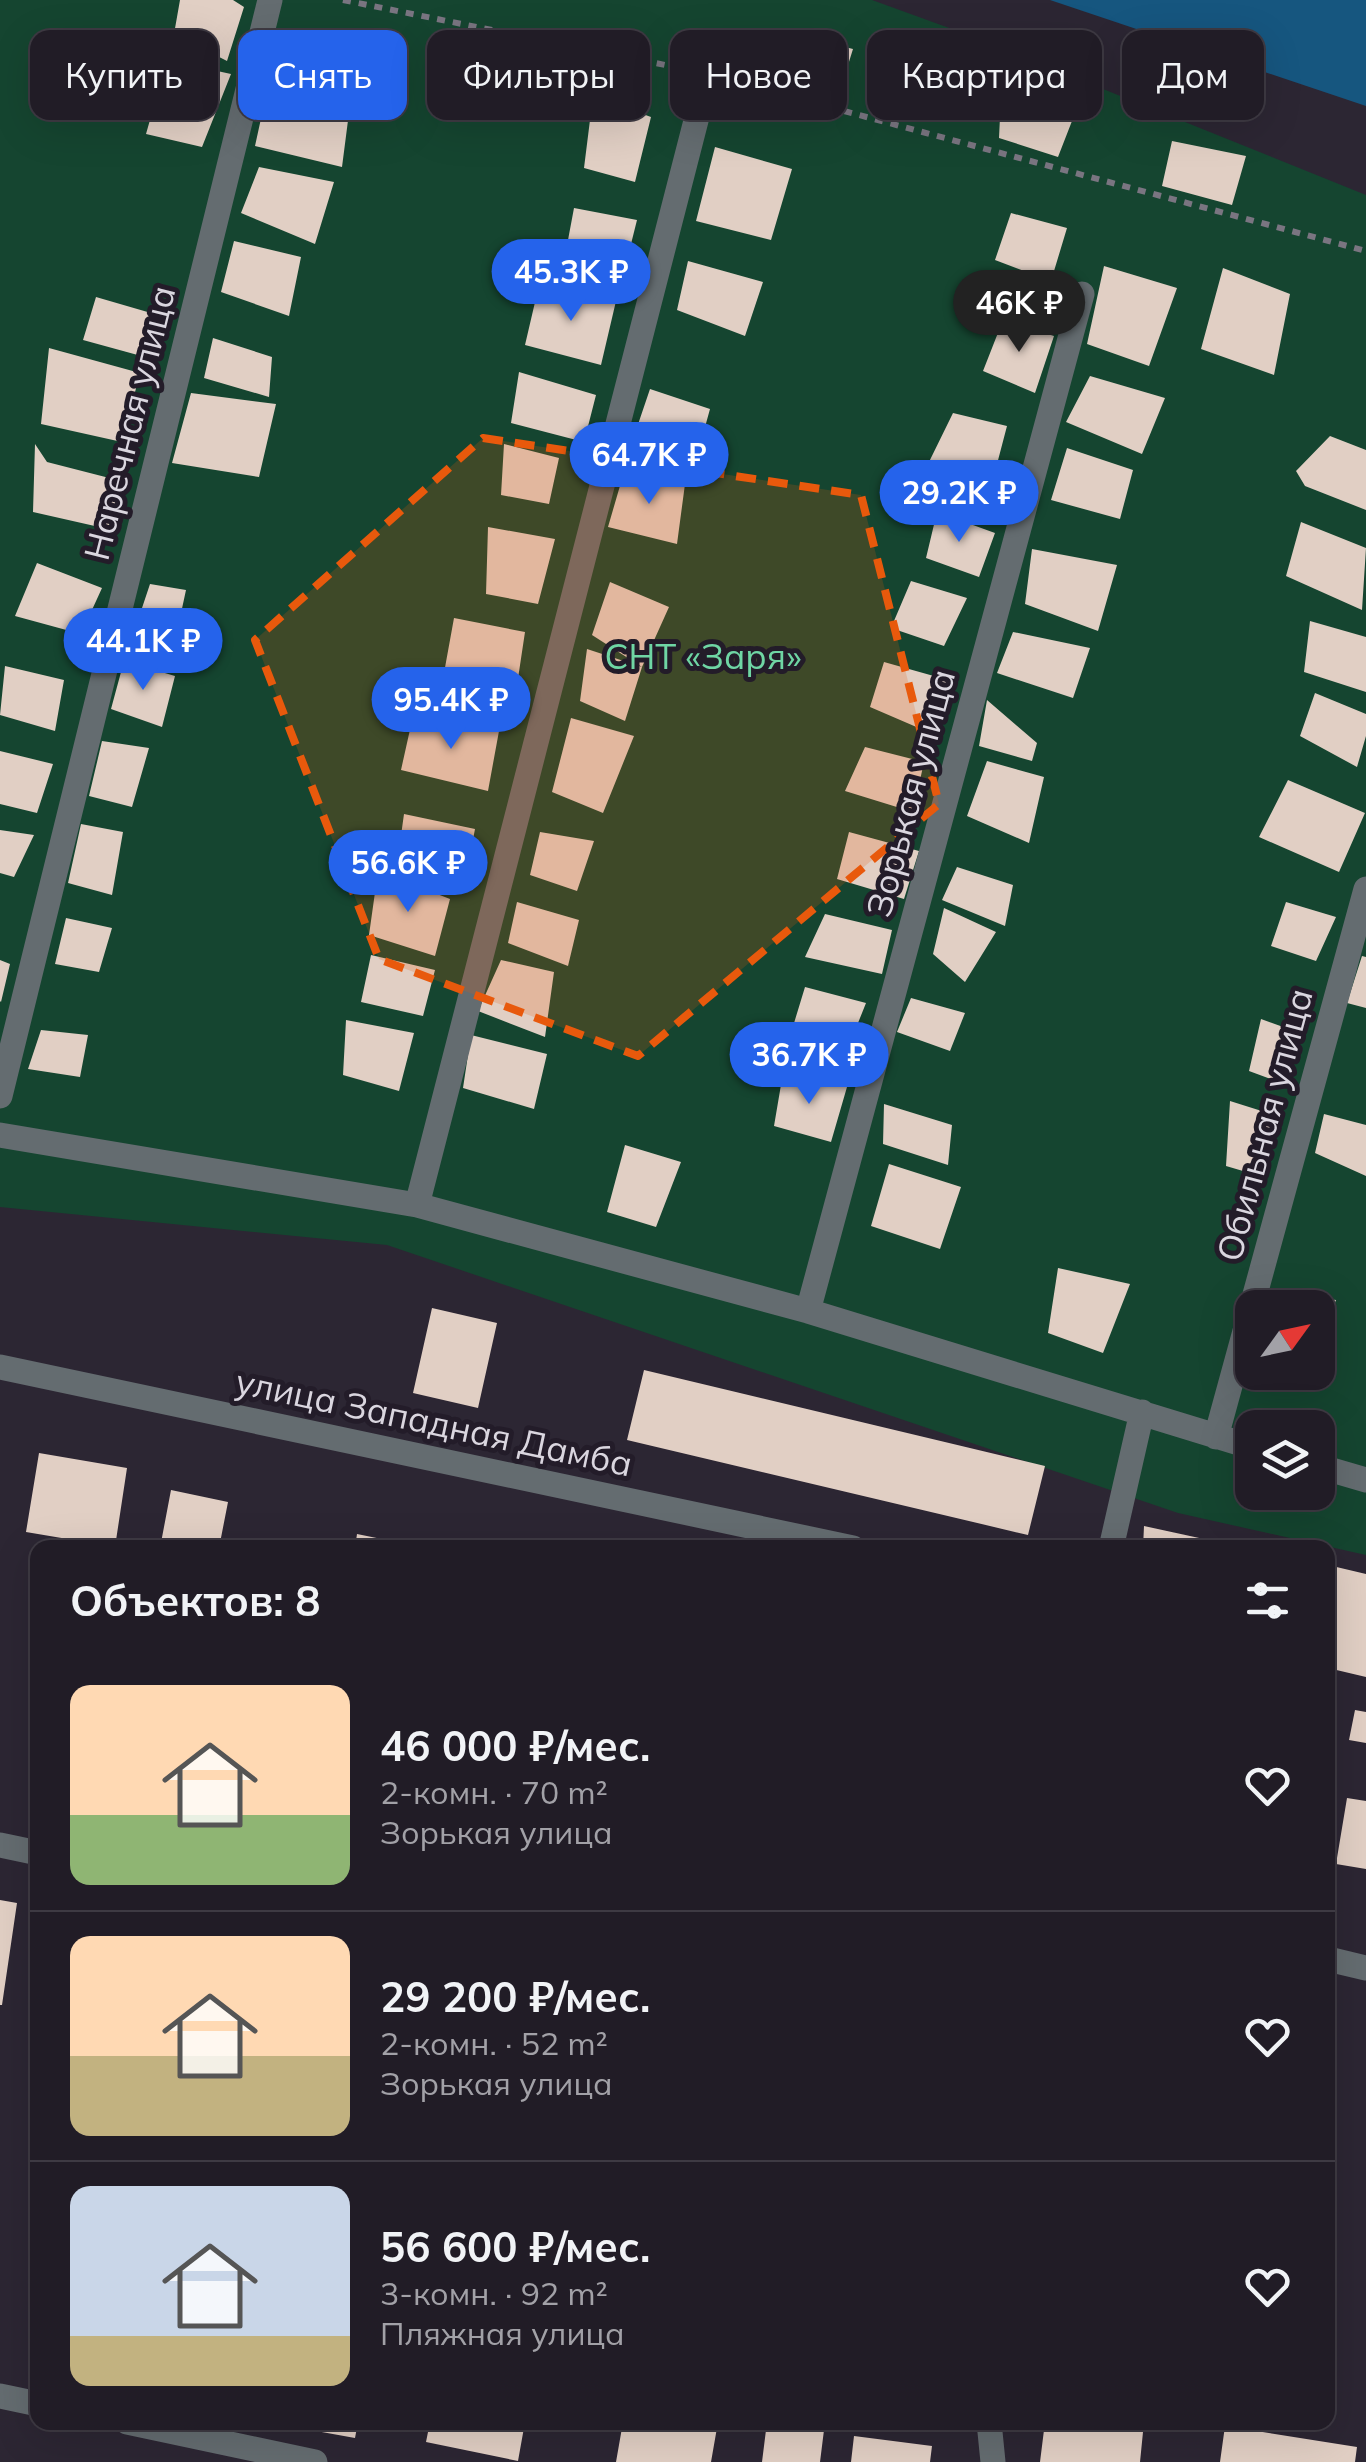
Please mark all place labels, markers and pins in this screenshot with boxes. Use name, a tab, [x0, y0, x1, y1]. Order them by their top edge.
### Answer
pin: 45.3K ₽	[479, 239, 663, 324]
pin: 46K ₽	[949, 270, 1089, 355]
pin: 64.7K ₽	[557, 422, 741, 507]
pin: 29.2K ₽	[867, 460, 1051, 545]
pin: 44.1K ₽	[51, 608, 235, 693]
pin: 95.4K ₽	[359, 667, 543, 752]
pin: 56.6K ₽	[316, 830, 500, 915]
pin: 36.7K ₽	[717, 1022, 901, 1107]

